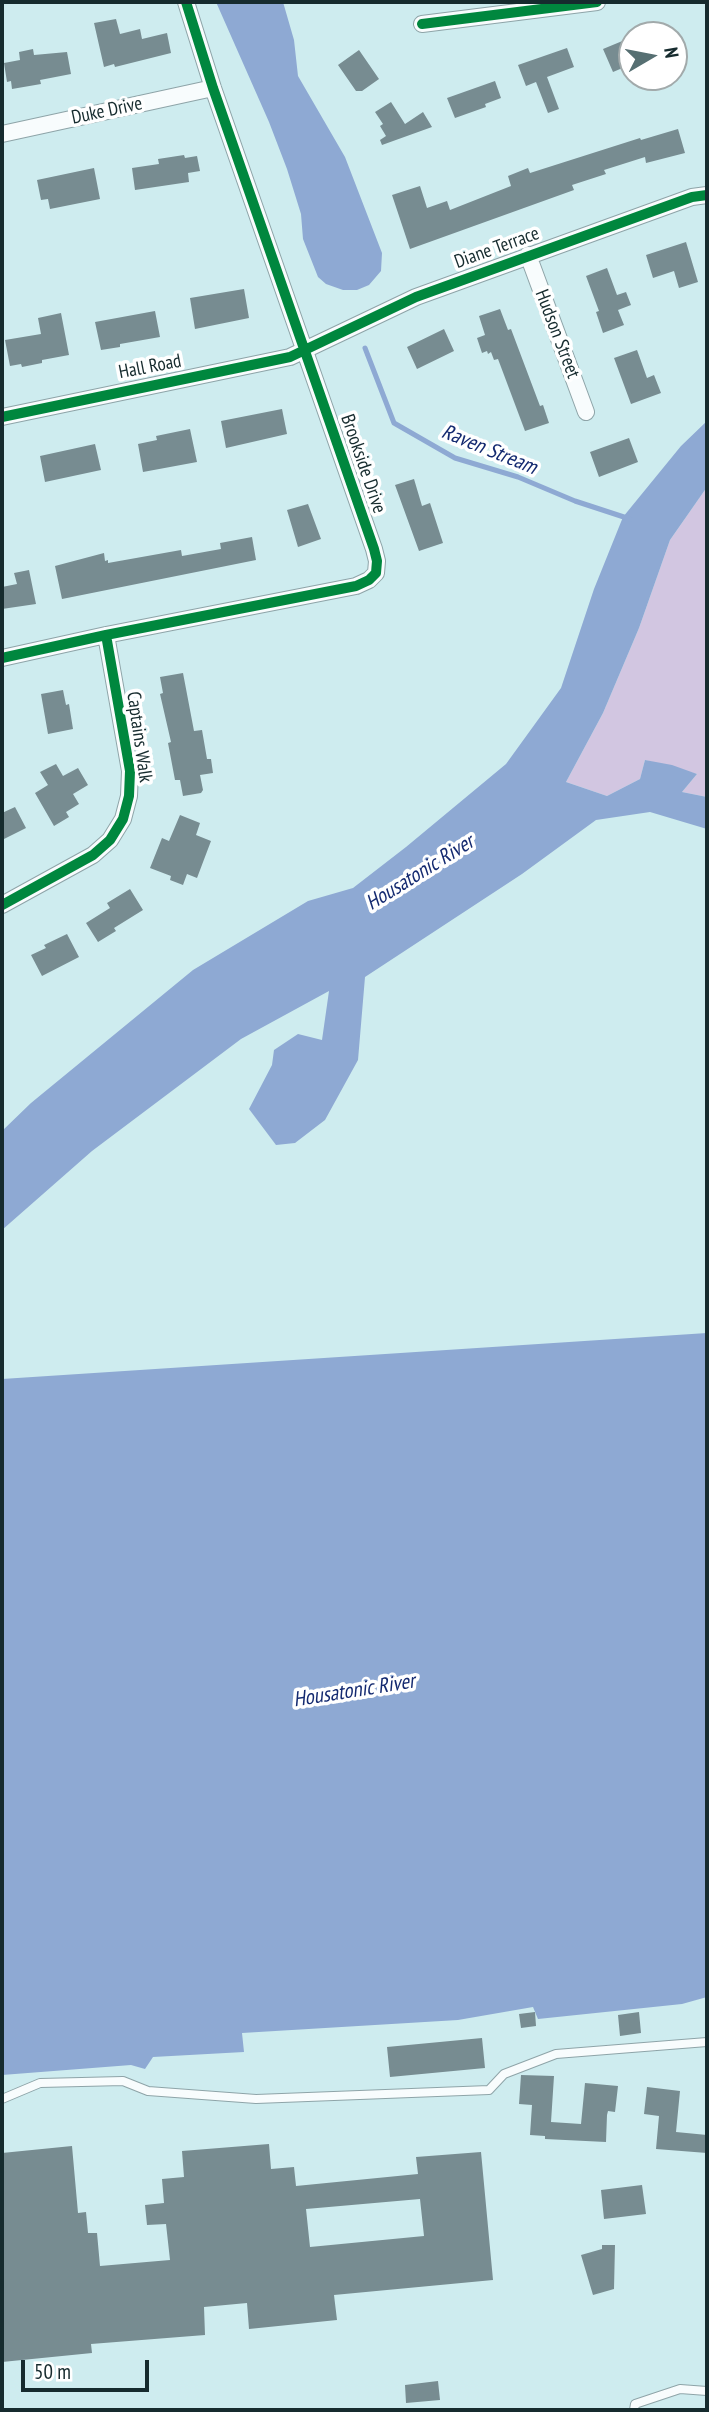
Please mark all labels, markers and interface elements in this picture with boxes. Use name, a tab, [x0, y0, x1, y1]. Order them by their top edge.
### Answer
north arrow	[618, 21, 688, 91]
text: N	[659, 46, 684, 60]
street label: Duke Drive	[70, 92, 144, 130]
street label: Diane Terrace	[451, 222, 543, 274]
street label: Hudson Street	[530, 287, 584, 381]
street label: Hall Road	[117, 350, 183, 384]
street label: Brookside Drive	[335, 412, 391, 516]
water label: Raven Stream	[438, 420, 540, 480]
street label: Captains Walk	[121, 690, 157, 784]
water label: Housatonic River	[361, 830, 479, 916]
water label: Housatonic River	[292, 1669, 416, 1713]
scale bar	[24, 2346, 152, 2390]
text: 50 m	[34, 2358, 71, 2385]

